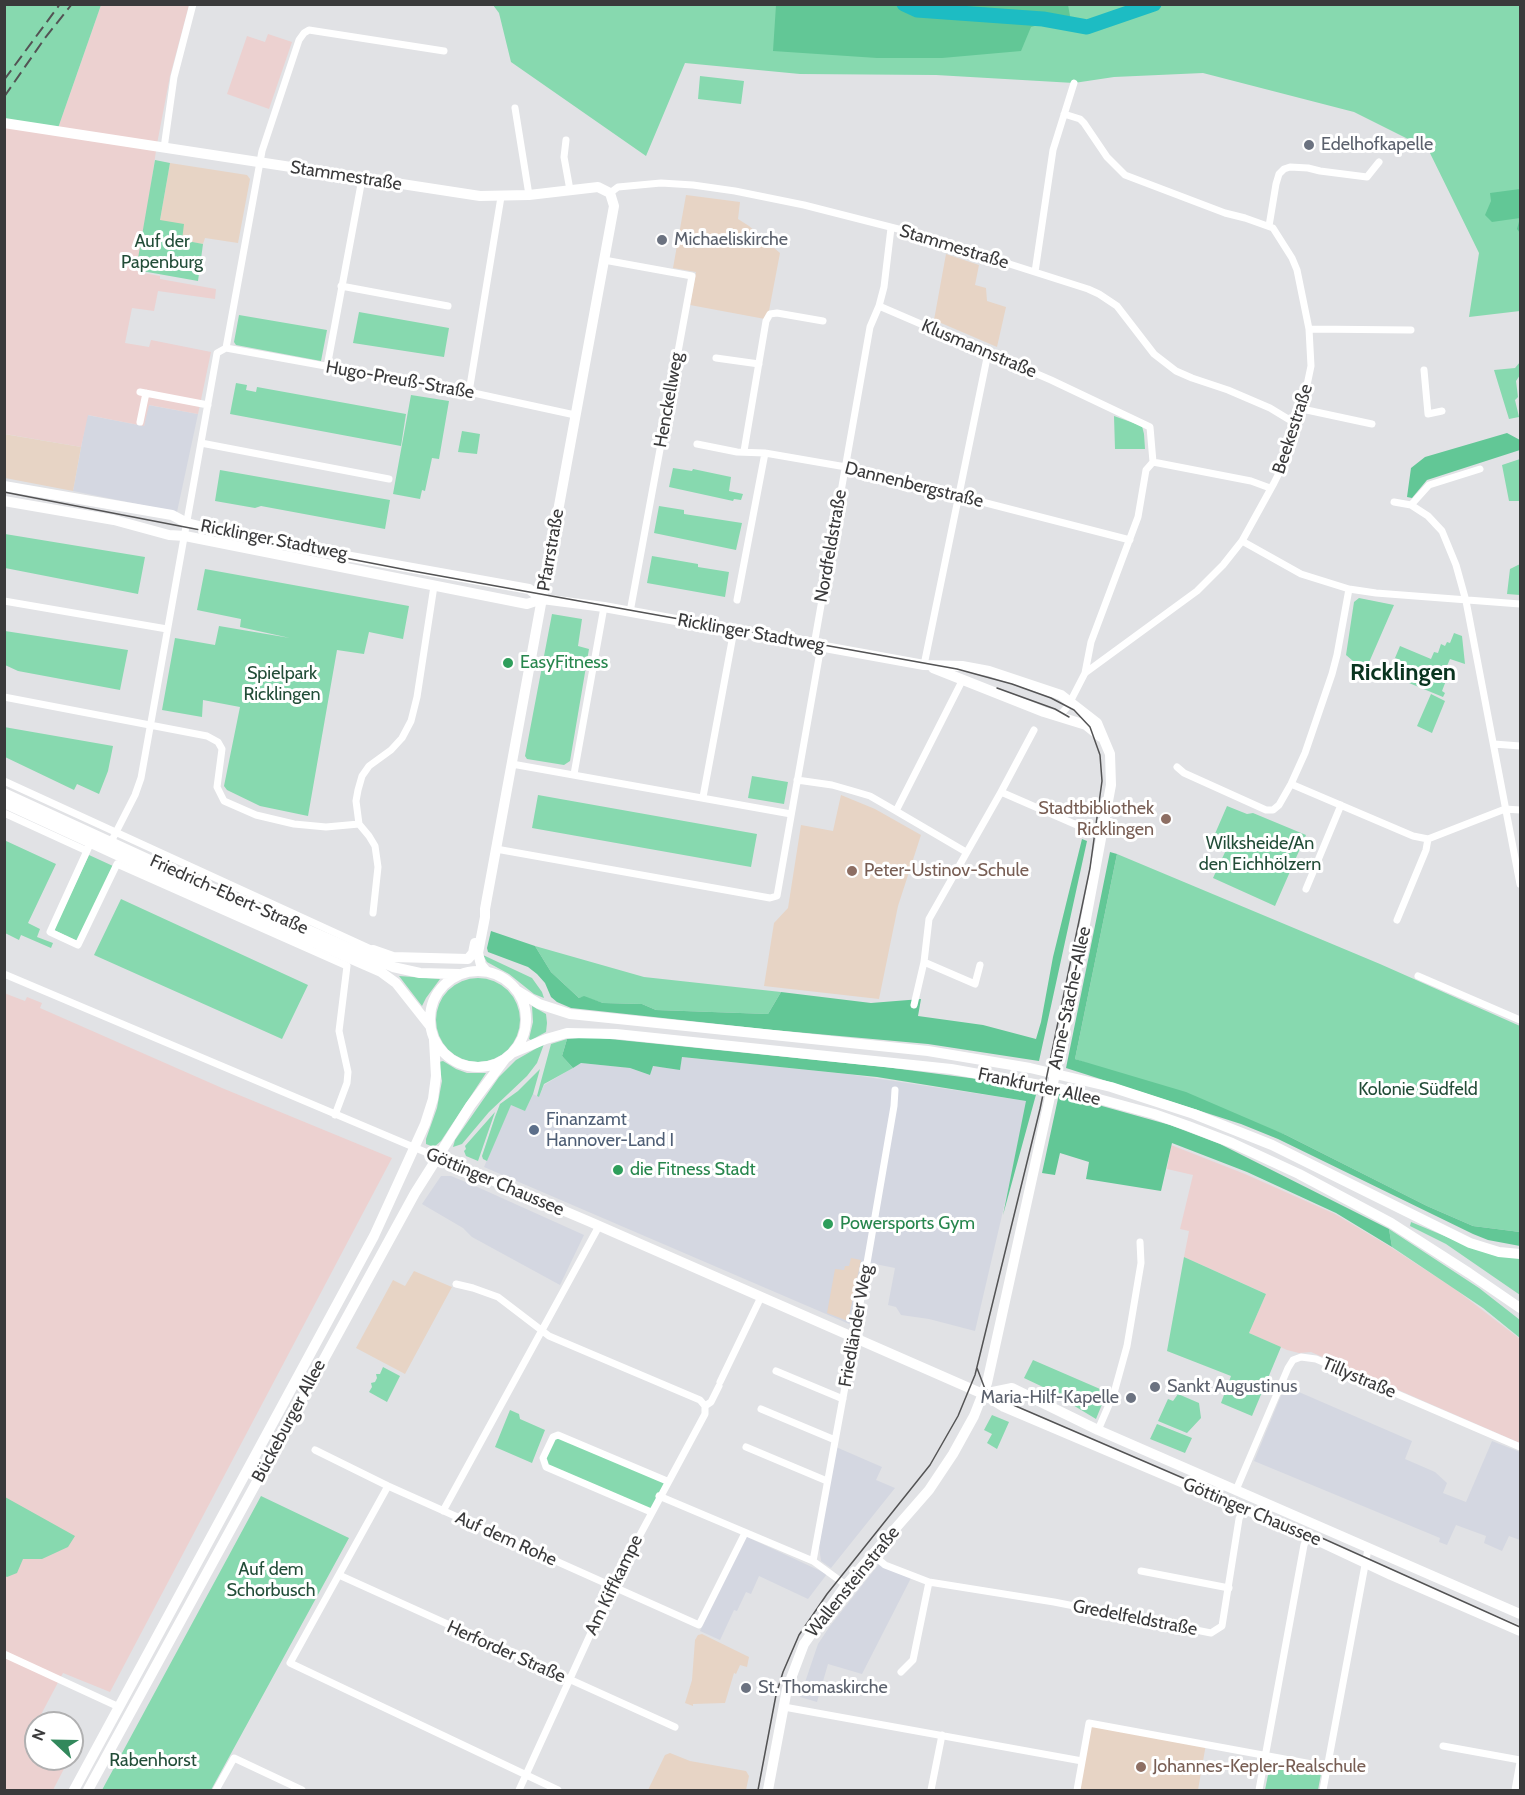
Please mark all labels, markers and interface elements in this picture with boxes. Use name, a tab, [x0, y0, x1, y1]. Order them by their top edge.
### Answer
place label: Edelhofkapelle	[1321, 134, 1433, 156]
marker: Edelhofkapelle	[1302, 138, 1316, 152]
street label: Stammestraße	[289, 156, 403, 196]
street label: Stammestraße	[897, 220, 1011, 274]
place label: Michaeliskirche	[674, 229, 788, 251]
park label: Auf der Papenburg	[121, 231, 203, 274]
marker: Michaeliskirche	[655, 233, 669, 247]
street label: Klusmannstraße	[918, 315, 1040, 383]
street label: Henckellweg	[650, 351, 688, 449]
street label: Hugo-Preuß-Straße	[324, 356, 476, 404]
street label: Beekestraße	[1268, 381, 1318, 477]
street label: Dannenbergstraße	[843, 457, 985, 513]
street label: Nordfeldstraße	[810, 488, 852, 604]
street label: Pfarrstraße	[533, 507, 569, 593]
street label: Ricklinger Stadtweg	[199, 515, 349, 565]
street label: Ricklinger Stadtweg	[676, 609, 826, 657]
place label: EasyFitness	[520, 652, 608, 674]
marker: EasyFitness	[501, 656, 515, 670]
district label: Ricklingen	[1350, 659, 1456, 687]
park label: Spielpark Ricklingen	[243, 663, 321, 706]
place label: Stadtbibliothek Ricklingen	[1038, 798, 1154, 840]
marker: Stadtbibliothek Ricklingen	[1159, 812, 1173, 826]
park label: Wilksheide/An den Eichhölzern	[1199, 833, 1321, 876]
street label: Friedrich-Ebert-Straße	[147, 850, 311, 940]
place label: Peter-Ustinov-Schule	[864, 860, 1029, 882]
marker: Peter-Ustinov-Schule	[845, 864, 859, 878]
street label: Anne-Stache-Allee	[1044, 925, 1096, 1071]
street label: Frankfurter Allee	[976, 1063, 1102, 1111]
park label: Kolonie Südfeld	[1358, 1079, 1478, 1101]
place label: Finanzamt Hannover-Land I	[546, 1109, 674, 1152]
marker: Finanzamt Hannover-Land I	[527, 1123, 541, 1137]
street label: Göttinger Chaussee	[423, 1143, 567, 1221]
place label: die Fitness Stadt	[630, 1159, 755, 1181]
marker: die Fitness Stadt	[611, 1163, 625, 1177]
place label: Powersports Gym	[840, 1213, 975, 1235]
marker: Powersports Gym	[821, 1217, 835, 1231]
street label: Friedländer Weg	[835, 1263, 877, 1389]
street label: Tillystraße	[1319, 1353, 1399, 1403]
street label: Bückeburger Allee	[248, 1356, 330, 1486]
place label: Sankt Augustinus	[1167, 1376, 1297, 1398]
marker: Sankt Augustinus	[1148, 1380, 1162, 1394]
place label: Maria-Hilf-Kapelle	[981, 1387, 1119, 1409]
marker: Maria-Hilf-Kapelle	[1124, 1391, 1138, 1405]
street label: Göttinger Chaussee	[1180, 1473, 1324, 1551]
street label: Auf dem Rohe	[452, 1507, 560, 1571]
street label: Wallensteinstraße	[802, 1522, 904, 1642]
street label: Am Kiffkampe	[580, 1531, 648, 1639]
park label: Auf dem Schorbusch	[227, 1559, 315, 1602]
street label: Gredelfeldstraße	[1071, 1595, 1199, 1641]
street label: Herforder Straße	[443, 1616, 569, 1688]
place label: St. Thomaskirche	[758, 1677, 888, 1699]
marker: St. Thomaskirche	[739, 1681, 753, 1695]
north arrow	[24, 1711, 84, 1771]
text: N	[28, 1726, 50, 1744]
park label: Rabenhorst	[109, 1750, 197, 1772]
place label: Johannes-Kepler-Realschule	[1153, 1756, 1366, 1778]
marker: Johannes-Kepler-Realschule	[1134, 1760, 1148, 1774]

